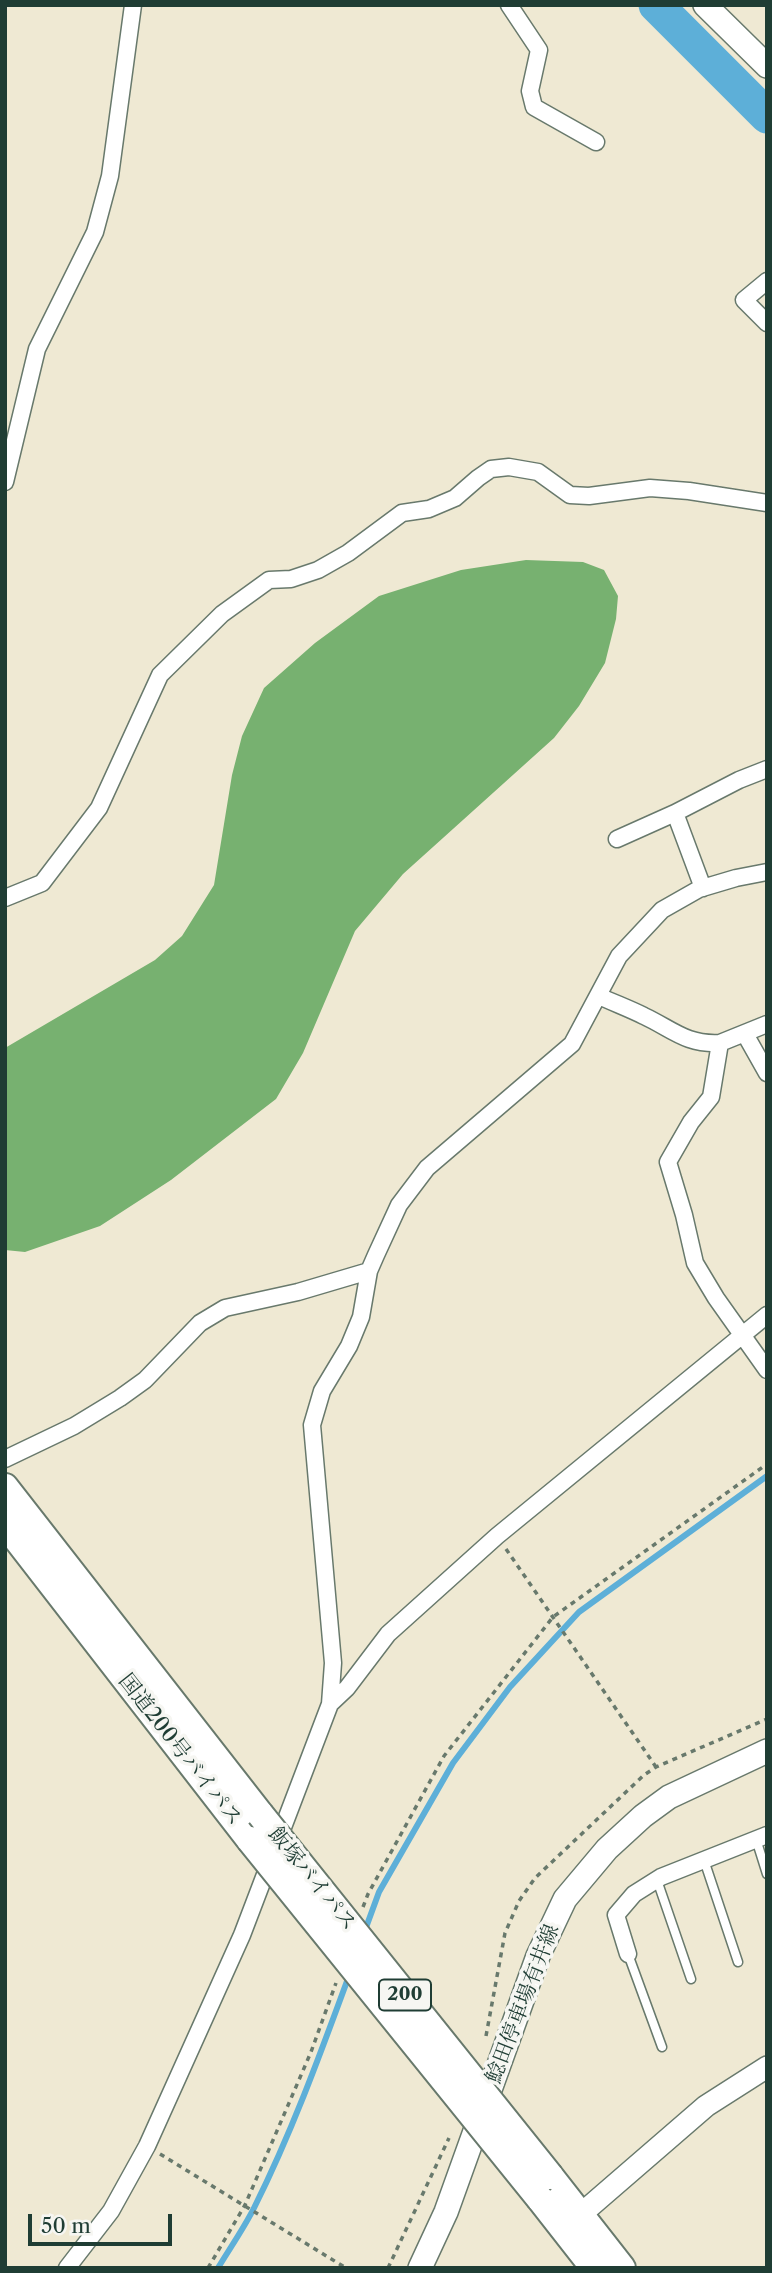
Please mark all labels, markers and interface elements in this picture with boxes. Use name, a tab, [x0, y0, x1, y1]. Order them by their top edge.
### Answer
street label: 国道200号バイパス	[113, 1669, 247, 1831]
street label: 飯塚バイパス	[263, 1822, 361, 1936]
street label: 鯰田停車場有井線	[481, 1921, 565, 2087]
road number: 200	[379, 1980, 431, 2010]
scale bar	[32, 2200, 175, 2244]
text: 50 m	[41, 2213, 91, 2238]

